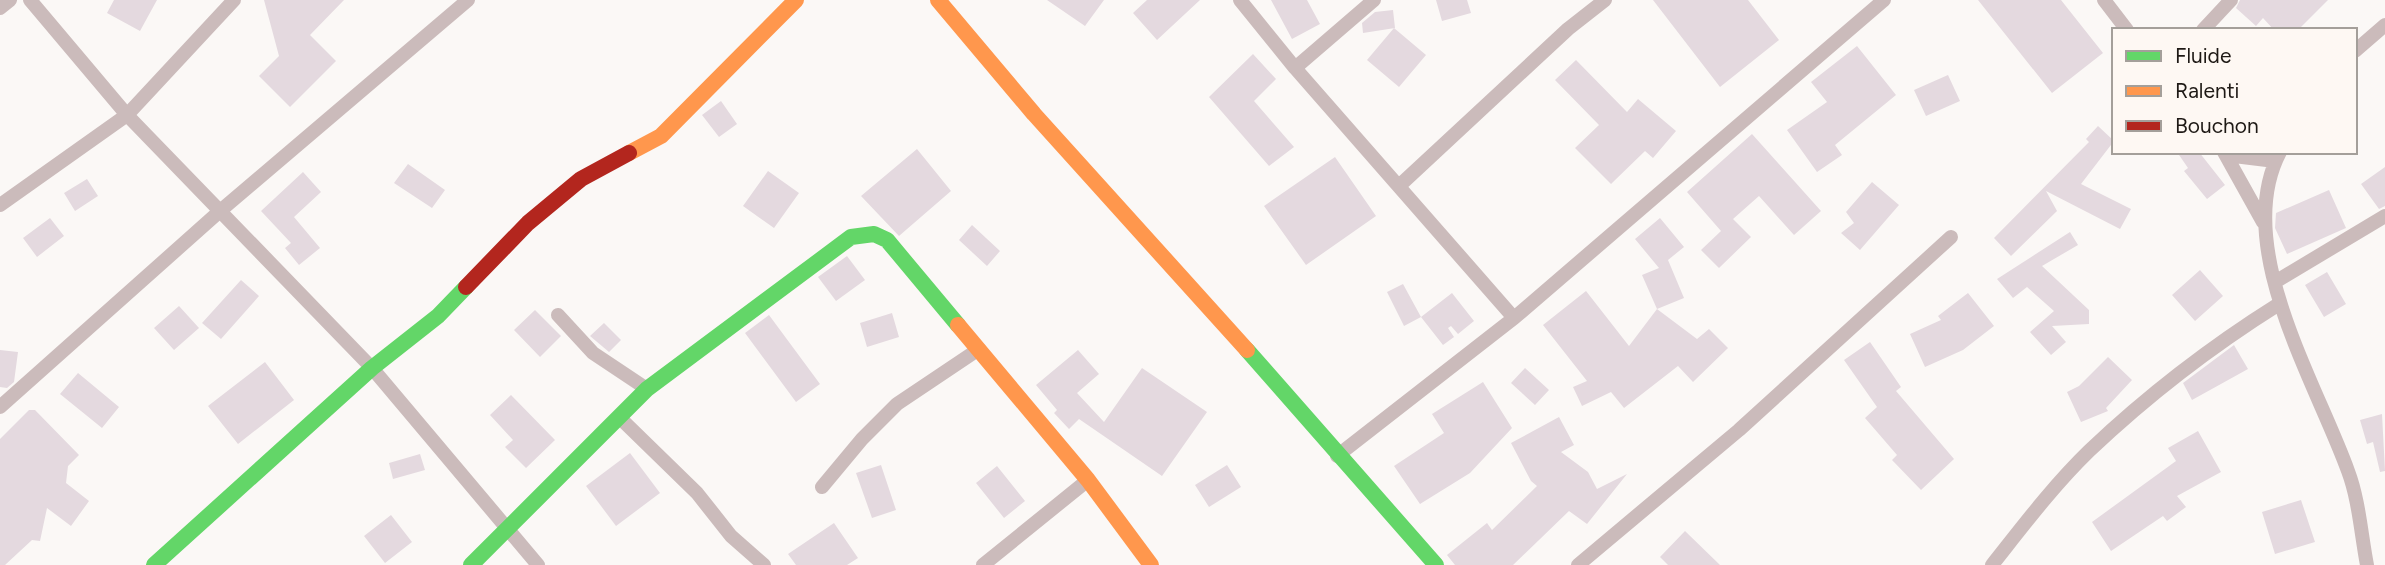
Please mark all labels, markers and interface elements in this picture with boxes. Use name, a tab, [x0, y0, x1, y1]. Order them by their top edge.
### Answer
legend	[2112, 28, 2357, 154]
text: Fluide	[2175, 43, 2231, 68]
text: Ralenti	[2175, 78, 2239, 103]
text: Bouchon	[2175, 113, 2259, 138]

